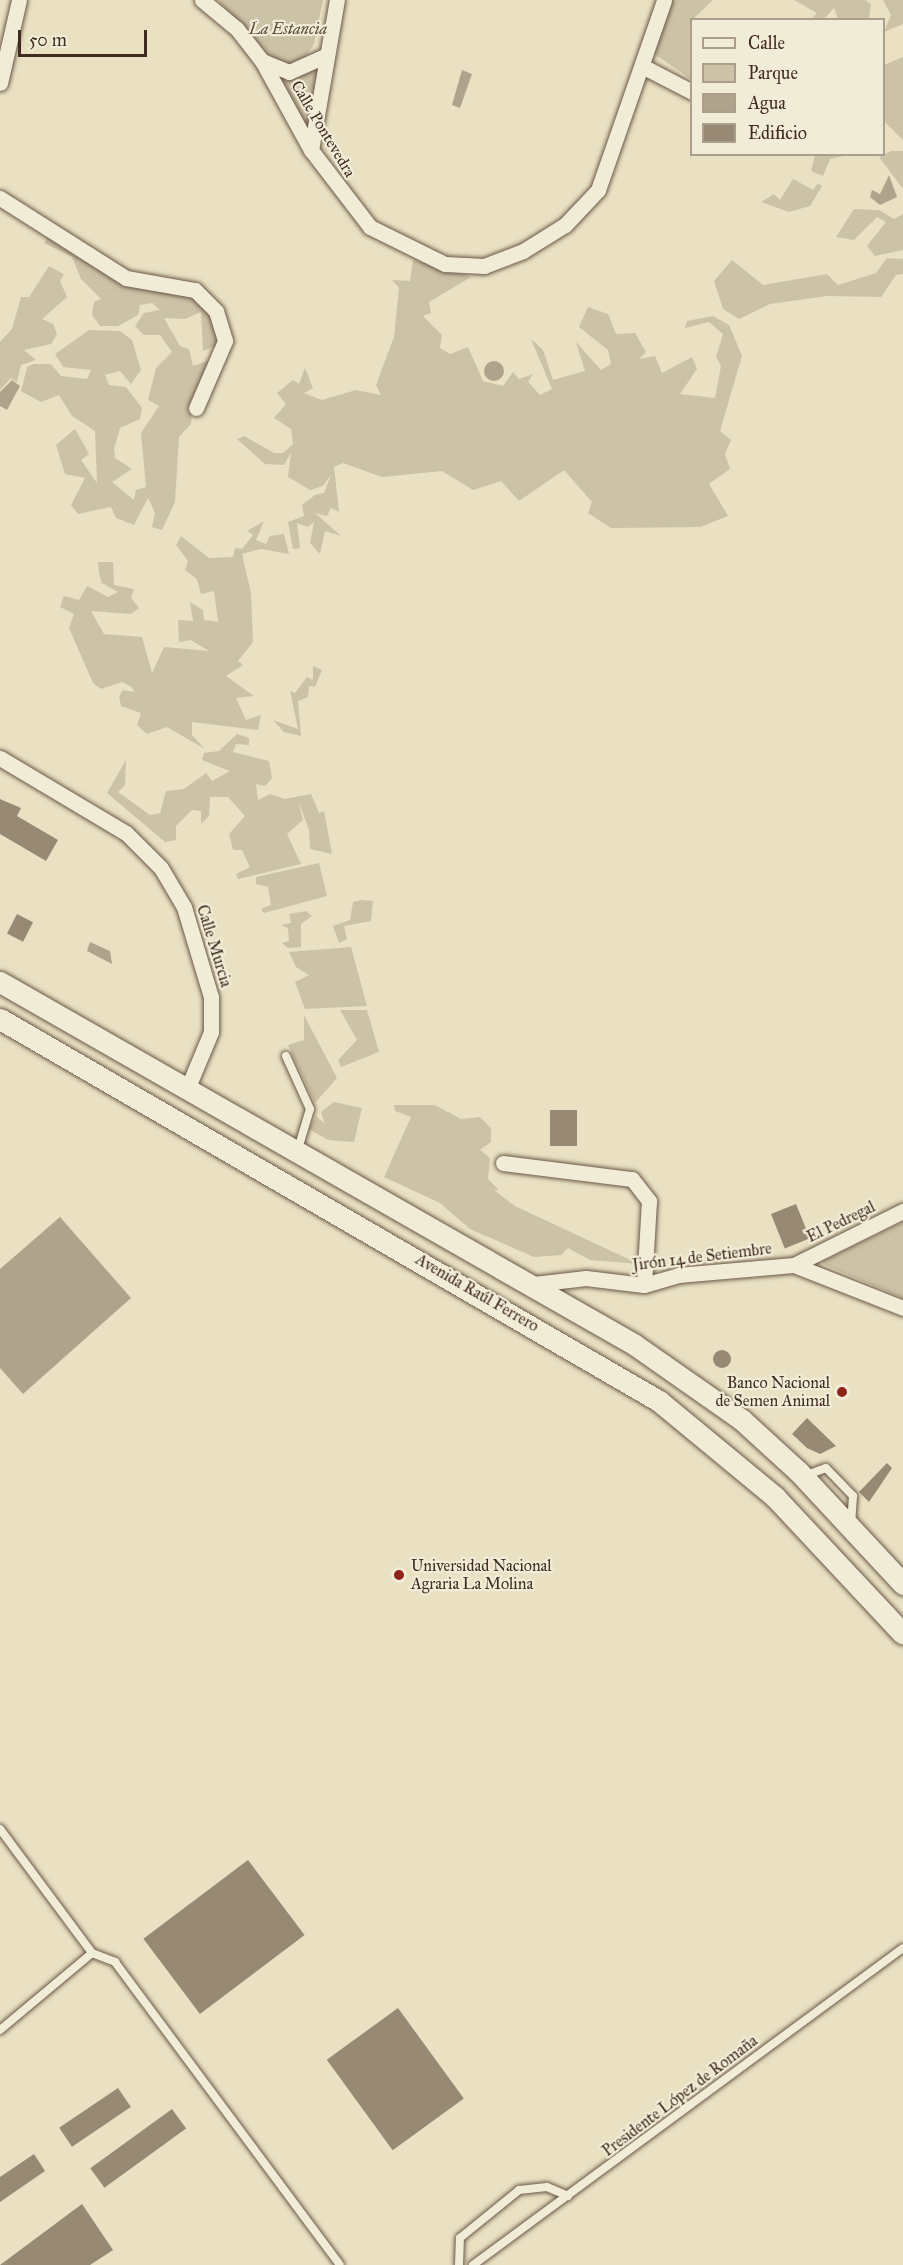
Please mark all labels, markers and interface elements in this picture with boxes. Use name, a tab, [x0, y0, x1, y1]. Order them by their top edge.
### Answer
scale bar	[21, 18, 150, 56]
legend	[690, 18, 885, 156]
park label: La Estancia	[249, 19, 327, 39]
text: 50 m	[29, 29, 67, 51]
text: Calle	[748, 32, 785, 54]
text: Parque	[748, 62, 798, 84]
street label: Calle Pontevedra	[287, 77, 359, 181]
text: Agua	[748, 92, 786, 114]
text: Edificio	[748, 122, 807, 144]
street label: Calle Murcia	[192, 903, 236, 989]
street label: El Pedregal	[804, 1197, 878, 1247]
street label: Jirón 14 de Setiembre	[631, 1239, 773, 1275]
street label: Avenida Raúl Ferrero	[412, 1250, 542, 1336]
place label: Banco Nacional de Semen Animal	[715, 1373, 830, 1411]
marker: Banco Nacional de Semen Animal	[835, 1385, 849, 1399]
place label: Universidad Nacional Agraria La Molina	[411, 1556, 552, 1594]
marker: Universidad Nacional Agraria La Molina	[392, 1568, 406, 1582]
street label: Presidente López de Romaña	[599, 2031, 761, 2161]

